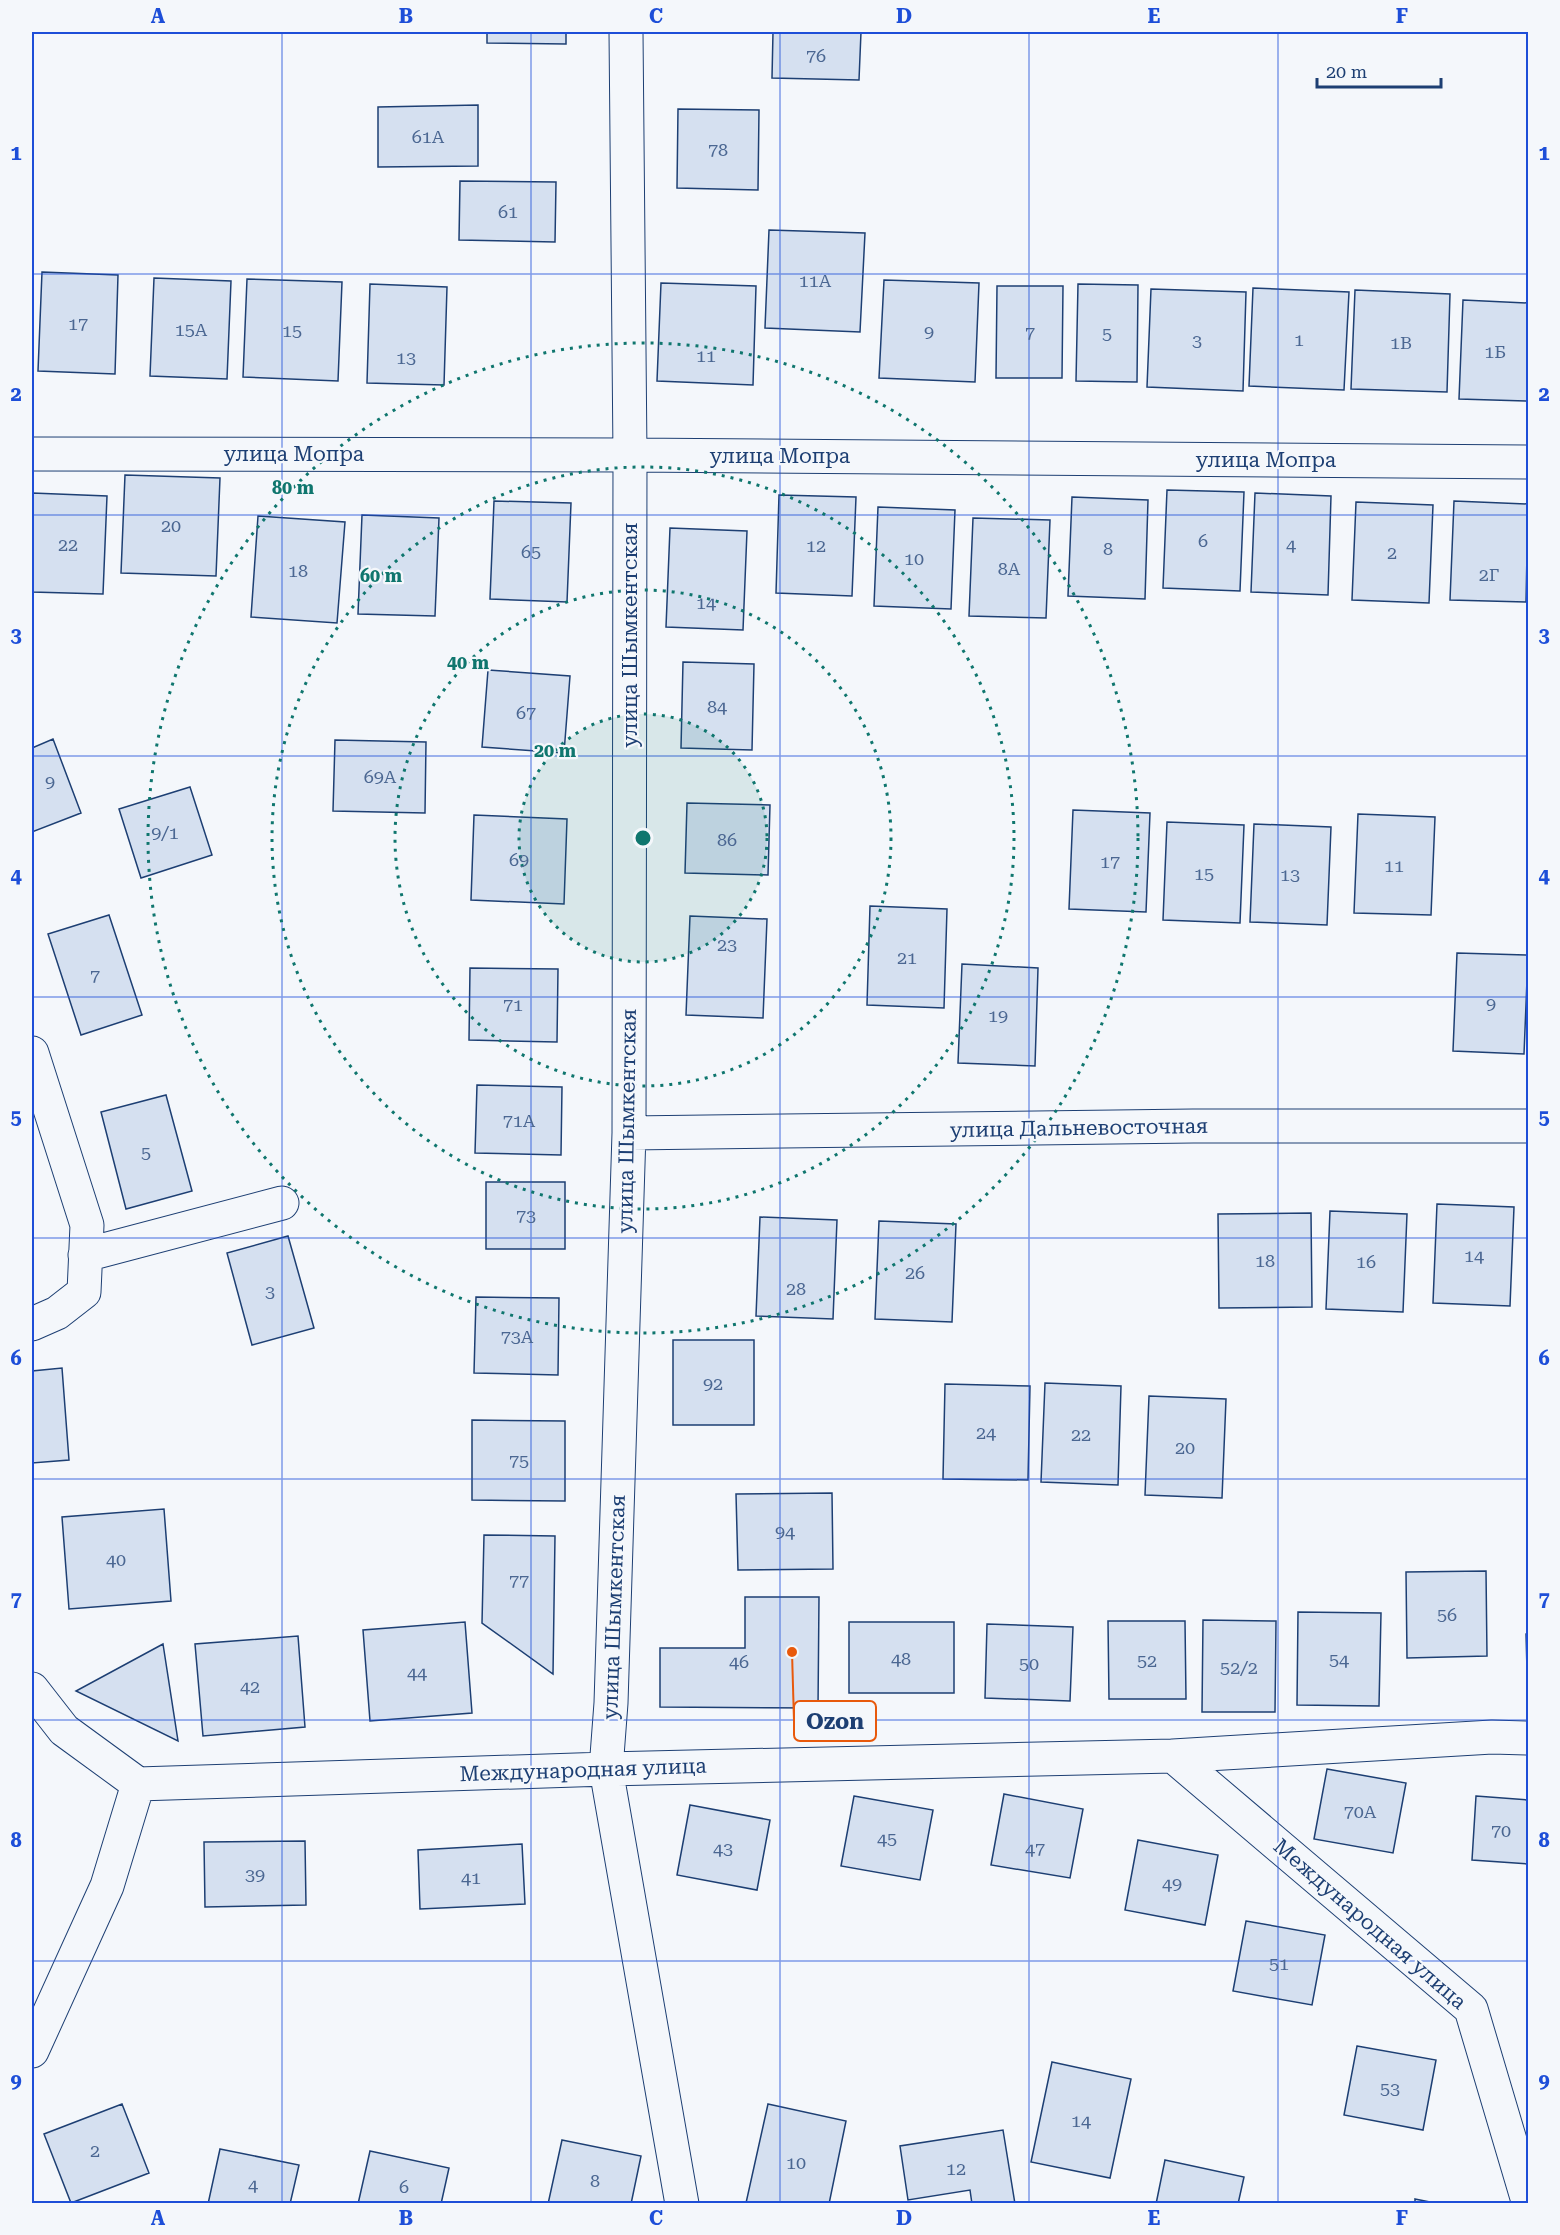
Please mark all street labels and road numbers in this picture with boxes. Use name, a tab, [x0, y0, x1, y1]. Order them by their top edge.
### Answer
street label: улица Мопра	[224, 442, 365, 466]
street label: улица Мопра	[710, 444, 851, 468]
street label: улица Мопра	[1196, 448, 1337, 472]
street label: улица Шымкентская	[618, 523, 642, 747]
street label: улица Шымкентская	[613, 1008, 641, 1234]
street label: улица Дальневосточная	[950, 1114, 1208, 1142]
street label: улица Шымкентская	[598, 1494, 630, 1720]
street label: Международная улица	[459, 1754, 708, 1786]
street label: Международная улица	[1269, 1834, 1472, 2015]

